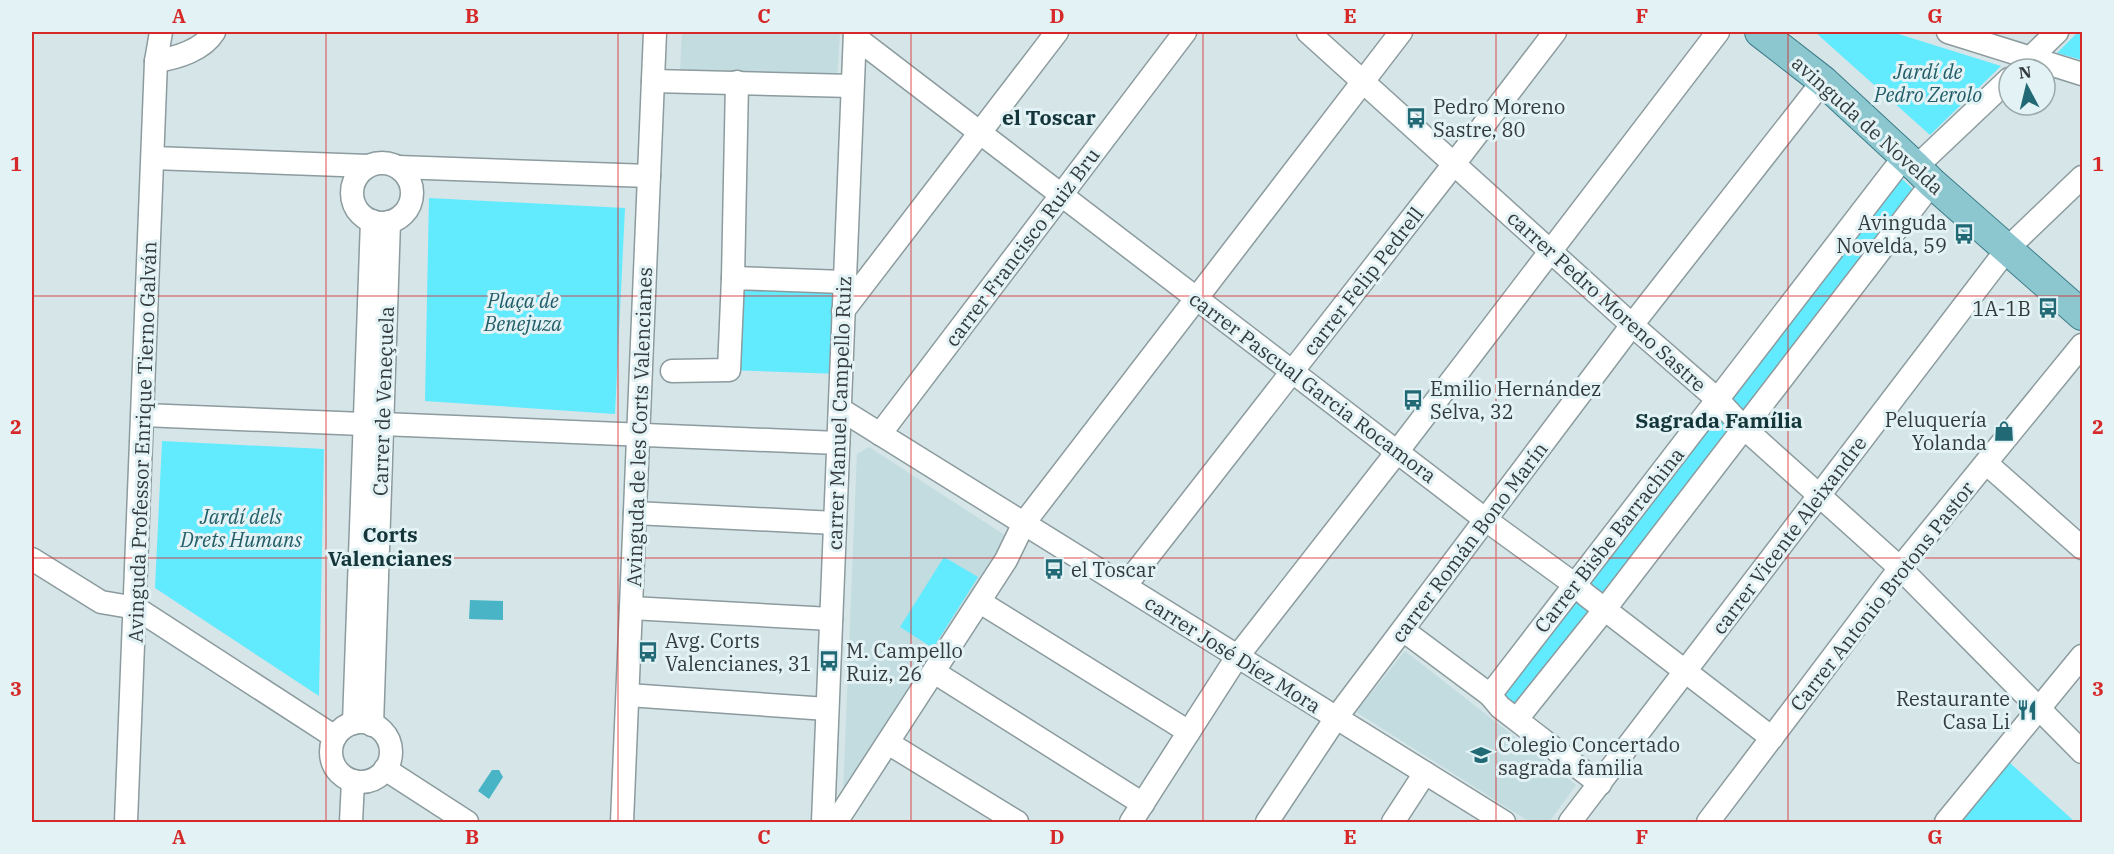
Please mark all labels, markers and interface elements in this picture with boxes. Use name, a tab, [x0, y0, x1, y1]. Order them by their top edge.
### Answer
text: A	[172, 2, 186, 29]
text: B	[465, 2, 479, 29]
text: C	[757, 2, 771, 29]
text: D	[1049, 2, 1065, 29]
text: E	[1343, 2, 1357, 29]
text: F	[1636, 2, 1648, 29]
text: G	[1927, 2, 1943, 29]
street label: avinguda de Novelda	[1786, 49, 1950, 201]
north arrow	[1997, 57, 2057, 117]
park label: Jardí de Pedro Zerolo	[1873, 58, 1982, 108]
text: N	[2018, 61, 2033, 83]
place label: Pedro Moreno Sastre, 80	[1433, 93, 1565, 143]
district label: el Toscar	[1002, 103, 1097, 131]
bus stop icon: Pedro Moreno Sastre, 80	[1404, 106, 1428, 130]
street label: carrer Francisco Ruiz Bru	[938, 142, 1106, 352]
text: 1	[10, 150, 22, 177]
text: 1	[2092, 150, 2104, 177]
street label: carrer Felip Pedrell	[1296, 201, 1430, 361]
street label: carrer Pedro Moreno Sastre	[1502, 204, 1712, 398]
place label: Avinguda Novelda, 59	[1836, 209, 1947, 259]
bus stop icon: Avinguda Novelda, 59	[1952, 222, 1976, 246]
street label: Avinguda Professor Enrique Tierno Galván	[121, 241, 163, 643]
street label: Avinguda de les Corts Valencianes	[620, 266, 658, 588]
street label: carrer Manuel Campello Ruiz	[821, 276, 857, 550]
street label: carrer Pascual Garcia Rocamora	[1184, 285, 1442, 489]
park label: Plaça de Benejuza	[483, 287, 562, 337]
place label: 1A-1B	[1973, 295, 2031, 322]
bus stop icon: 1A-1B	[2036, 296, 2060, 320]
street label: Carrer de Veneçuela	[366, 306, 400, 496]
place label: Emilio Hernández Selva, 32	[1430, 375, 1601, 425]
bus stop icon: Emilio Hernández Selva, 32	[1401, 388, 1425, 412]
district label: Sagrada Família	[1635, 406, 1803, 434]
place label: Peluquería Yolanda	[1885, 406, 1987, 456]
text: 2	[10, 413, 22, 440]
text: 2	[2092, 413, 2104, 440]
shop icon: Peluquería Yolanda	[1992, 419, 2016, 443]
street label: carrer Vicente Aleixandre	[1706, 430, 1872, 640]
street label: carrer Román Bono Marín	[1385, 436, 1554, 648]
street label: Carrer Bisbe Barrachina	[1528, 442, 1690, 638]
street label: Carrer Antonio Brotons Pastor	[1784, 475, 1980, 716]
park label: Jardí dels Drets Humans	[179, 503, 302, 553]
district label: Corts Valencianes	[328, 520, 452, 572]
place label: el Toscar	[1071, 556, 1156, 583]
bus stop icon: el Toscar	[1042, 557, 1066, 581]
street label: carrer José Díez Mora	[1140, 589, 1326, 719]
place label: Avg. Corts Valencianes, 31	[665, 627, 812, 677]
place label: M. Campello Ruiz, 26	[846, 637, 963, 687]
bus stop icon: Avg. Corts Valencianes, 31	[636, 640, 660, 664]
bus stop icon: M. Campello Ruiz, 26	[817, 649, 841, 673]
text: 3	[10, 675, 22, 702]
text: 3	[2092, 675, 2104, 702]
place label: Restaurante Casa Li	[1896, 685, 2010, 735]
restaurant icon: Restaurante Casa Li	[2015, 698, 2039, 722]
place label: Colegio Concertado sagrada familia	[1498, 731, 1680, 781]
school or university icon: Colegio Concertado sagrada familia	[1469, 743, 1493, 767]
text: A	[172, 823, 186, 850]
text: B	[465, 823, 479, 850]
text: C	[757, 823, 771, 850]
text: D	[1049, 823, 1065, 850]
text: E	[1343, 823, 1357, 850]
text: F	[1636, 823, 1648, 850]
text: G	[1927, 823, 1943, 850]

